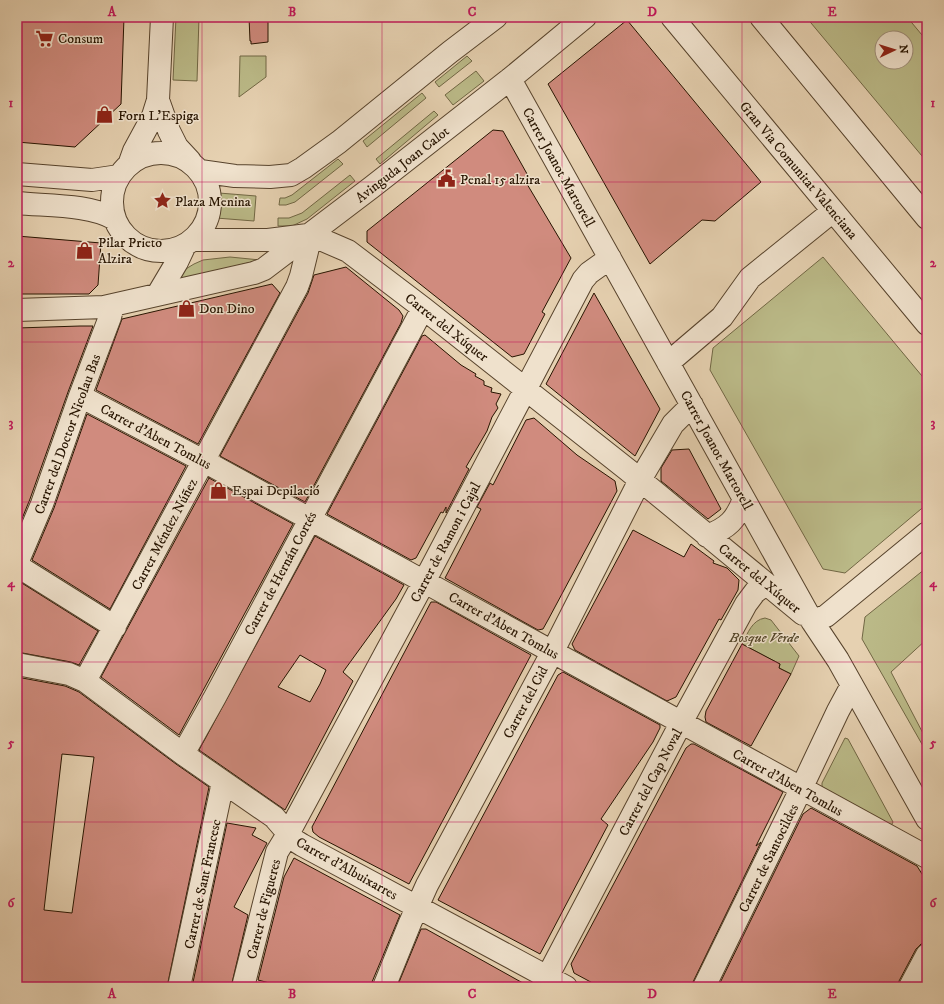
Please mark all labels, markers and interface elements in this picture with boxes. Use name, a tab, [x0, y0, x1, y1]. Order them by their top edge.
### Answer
text: A	[107, 4, 117, 20]
text: B	[288, 4, 296, 20]
text: C	[468, 4, 477, 20]
text: D	[647, 4, 657, 20]
text: E	[827, 4, 837, 20]
supermarket icon: Consum	[35, 28, 55, 48]
place label: Consum	[58, 30, 104, 48]
north arrow	[874, 30, 914, 70]
text: N	[896, 44, 910, 54]
text: 1	[9, 95, 14, 111]
text: 1	[931, 95, 936, 111]
street label: Gran Via Comunitat Valenciana	[735, 98, 861, 243]
shop icon: Forn L'Espiga	[95, 105, 115, 125]
street label: Carrer Joanot Martorell	[518, 105, 599, 231]
place label: Forn L'Espiga	[118, 107, 199, 125]
street label: Avinguda Joan Calot	[352, 122, 454, 207]
public building icon: Penal 15 alzira	[437, 169, 457, 189]
place label: Penal 15 alzira	[460, 171, 540, 189]
place icon: Plaza Menina	[152, 191, 172, 211]
place label: Plaza Menina	[175, 193, 251, 211]
place label: Pilar Prieto Alzira	[98, 234, 162, 268]
shop icon: Pilar Prieto Alzira	[75, 240, 95, 260]
text: 2	[8, 255, 15, 271]
text: 2	[930, 255, 937, 271]
street label: Carrer del Xúquer	[401, 290, 492, 367]
shop icon: Don Dino	[176, 298, 196, 318]
place label: Don Dino	[199, 300, 255, 318]
street label: Carrer del Doctor Nicolau Bas	[31, 351, 105, 517]
street label: Carrer Joanot Martorell	[676, 388, 757, 514]
street label: Carrer d'Aben Tomlus	[97, 400, 215, 474]
text: 3	[9, 415, 14, 431]
text: 3	[931, 415, 936, 431]
street label: Carrer Méndez Núñez	[128, 475, 202, 594]
street label: Carrer de Ramon i Cajal	[407, 479, 486, 606]
shop icon: Espai Depilació	[209, 480, 229, 500]
place label: Espai Depilació	[232, 482, 320, 500]
street label: Carrer de Hernán Cortés	[241, 508, 321, 639]
street label: Carrer del Xúquer	[714, 540, 805, 618]
text: 4	[6, 575, 15, 592]
text: 4	[928, 575, 937, 592]
street label: Carrer d'Aben Tomlus	[445, 588, 562, 664]
park label: Bosque Verde	[728, 629, 800, 647]
street label: Carrer del Cid	[499, 663, 553, 742]
street label: Carrer del Cap Noval	[615, 725, 687, 839]
text: 5	[7, 735, 15, 751]
text: 5	[929, 735, 937, 751]
street label: Carrer d'Aben Tomlus	[729, 745, 846, 821]
street label: Carrer de Santocildes	[735, 801, 803, 916]
street label: Carrer de Sant Francesc	[180, 818, 226, 951]
street label: Carrer d'Albuixarres	[292, 833, 401, 904]
street label: Carrer de Figueres	[243, 857, 285, 961]
text: 6	[8, 895, 16, 911]
text: 6	[930, 895, 938, 911]
text: A	[107, 986, 117, 1002]
text: B	[288, 986, 296, 1002]
text: C	[468, 986, 477, 1002]
text: D	[647, 986, 657, 1002]
text: E	[827, 986, 837, 1002]

